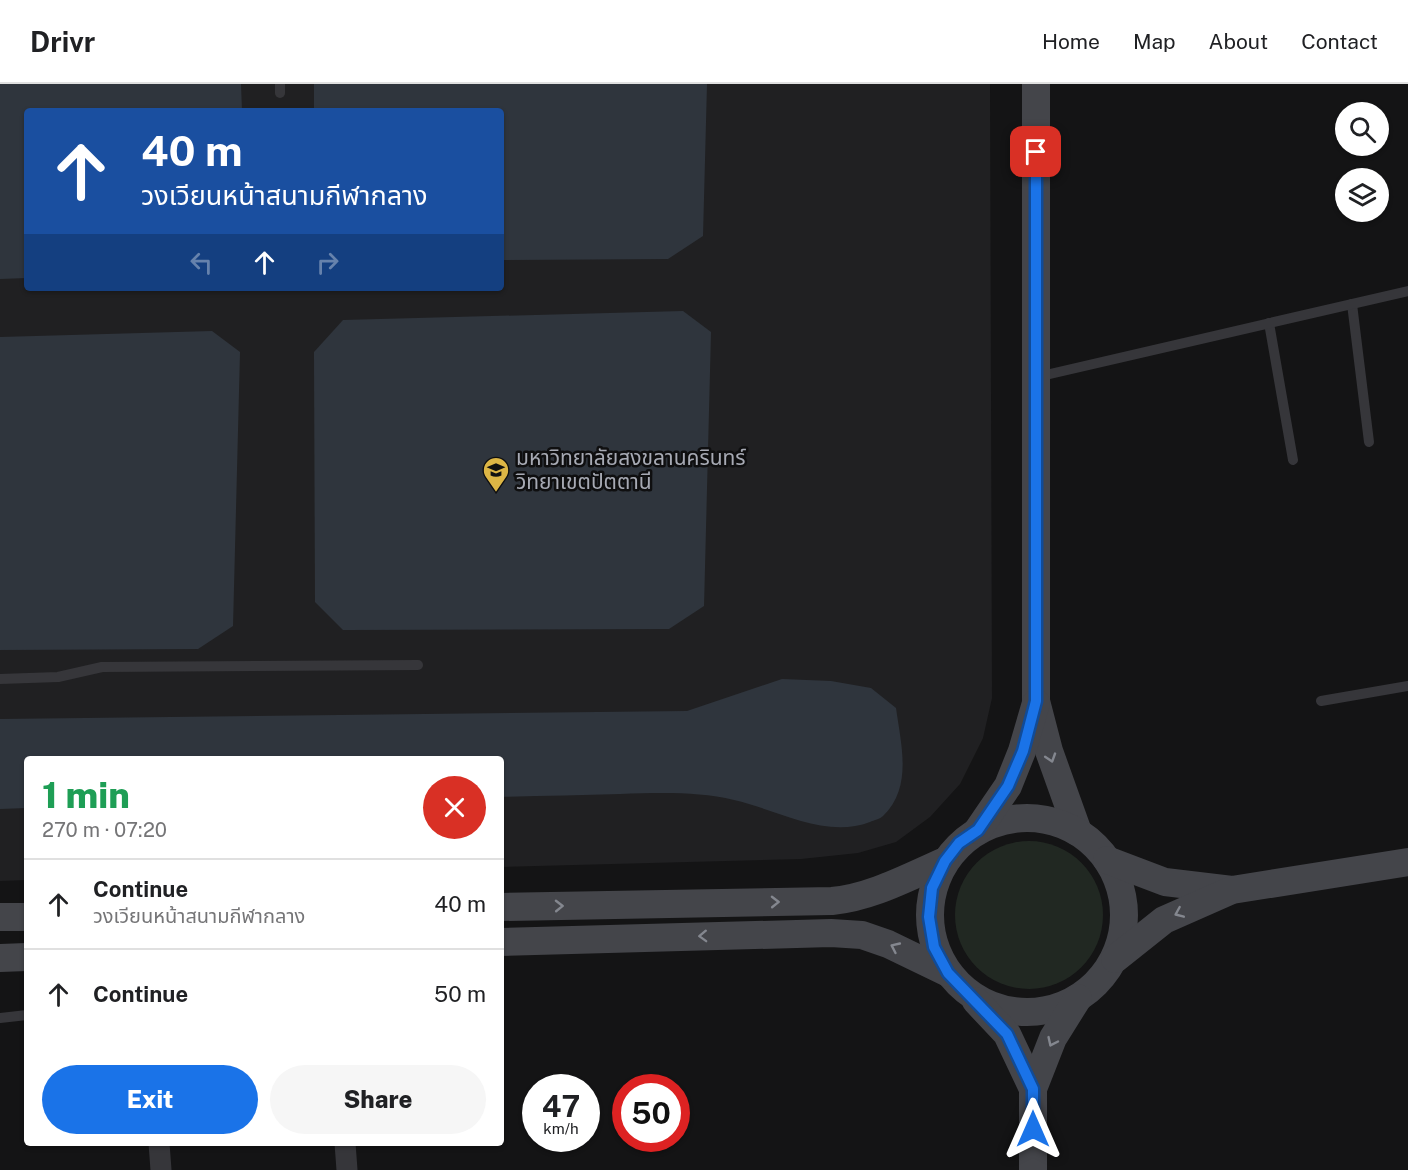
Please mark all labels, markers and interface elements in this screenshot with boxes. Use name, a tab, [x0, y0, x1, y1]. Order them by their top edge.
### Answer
text: Drivr	[30, 25, 95, 58]
text: Home	[1042, 29, 1100, 54]
text: Map	[1133, 29, 1176, 54]
text: About	[1209, 29, 1268, 54]
text: Contact	[1301, 29, 1378, 54]
map controls	[1335, 102, 1389, 222]
button: search	[1335, 102, 1389, 156]
text: 40 m	[141, 126, 243, 175]
pin	[1010, 126, 1061, 177]
icon: ahead	[42, 132, 120, 210]
icon: arrive	[1019, 135, 1052, 168]
button: layers	[1335, 168, 1389, 222]
text: วงเวียนหน้าสนามกีฬากลาง	[141, 179, 428, 211]
icon: left	[185, 246, 218, 279]
icon: ahead	[248, 246, 281, 279]
icon: right	[311, 246, 344, 279]
place label: มหาวิทยาลัยสงขลานครินทร์ วิทยาเขตปัตตานี	[516, 445, 747, 494]
school or university icon: มหาวิทยาลัยสงขลานครินทร์ วิทยาเขตปัตตานี	[481, 455, 511, 493]
one-way arrow	[1044, 752, 1056, 763]
text: 1 min	[42, 774, 130, 816]
button: close	[423, 776, 486, 839]
text: 270 m · 07:20	[42, 818, 167, 842]
text: Continue	[93, 876, 188, 902]
icon: ahead	[42, 888, 75, 921]
text: 40 m	[434, 891, 486, 917]
one-way arrow	[771, 896, 780, 908]
one-way arrow	[555, 900, 564, 912]
text: วงเวียนหน้าสนามกีฬากลาง	[93, 904, 305, 928]
one-way arrow	[1174, 906, 1185, 918]
one-way arrow	[698, 930, 707, 943]
one-way arrow	[891, 943, 902, 955]
icon: ahead	[42, 978, 75, 1011]
text: Continue	[93, 981, 188, 1007]
text: 50 m	[434, 981, 486, 1007]
one-way arrow	[1047, 1035, 1059, 1046]
button: Exit	[42, 1065, 258, 1134]
button: Share	[270, 1065, 486, 1134]
speed limit sign: 50	[612, 1074, 690, 1152]
text: 47	[542, 1088, 580, 1124]
position arrow	[1001, 1097, 1065, 1161]
text: km/h	[543, 1120, 579, 1137]

